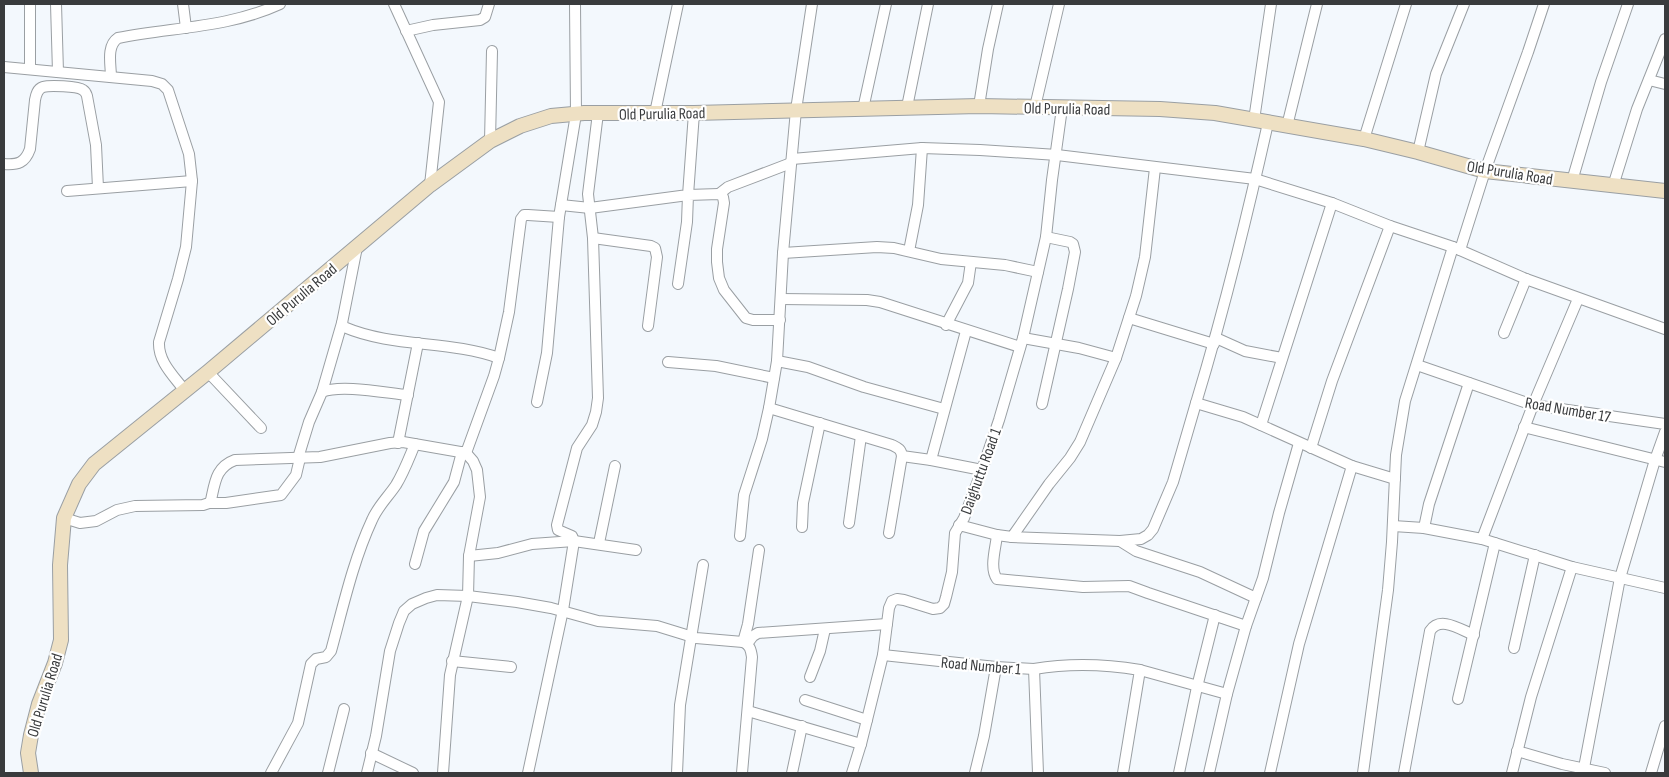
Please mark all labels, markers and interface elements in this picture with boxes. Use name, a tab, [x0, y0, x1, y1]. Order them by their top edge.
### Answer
street label: Old Purulia Road	[1024, 99, 1110, 120]
street label: Old Purulia Road	[619, 104, 705, 125]
street label: Old Purulia Road	[1466, 157, 1554, 190]
street label: Old Purulia Road	[263, 260, 341, 330]
street label: Road Number 17	[1523, 394, 1613, 427]
street label: Daighuttu Road 1	[957, 425, 1006, 517]
street label: Old Purulia Road	[24, 651, 67, 740]
street label: Road Number 1	[940, 654, 1022, 679]

